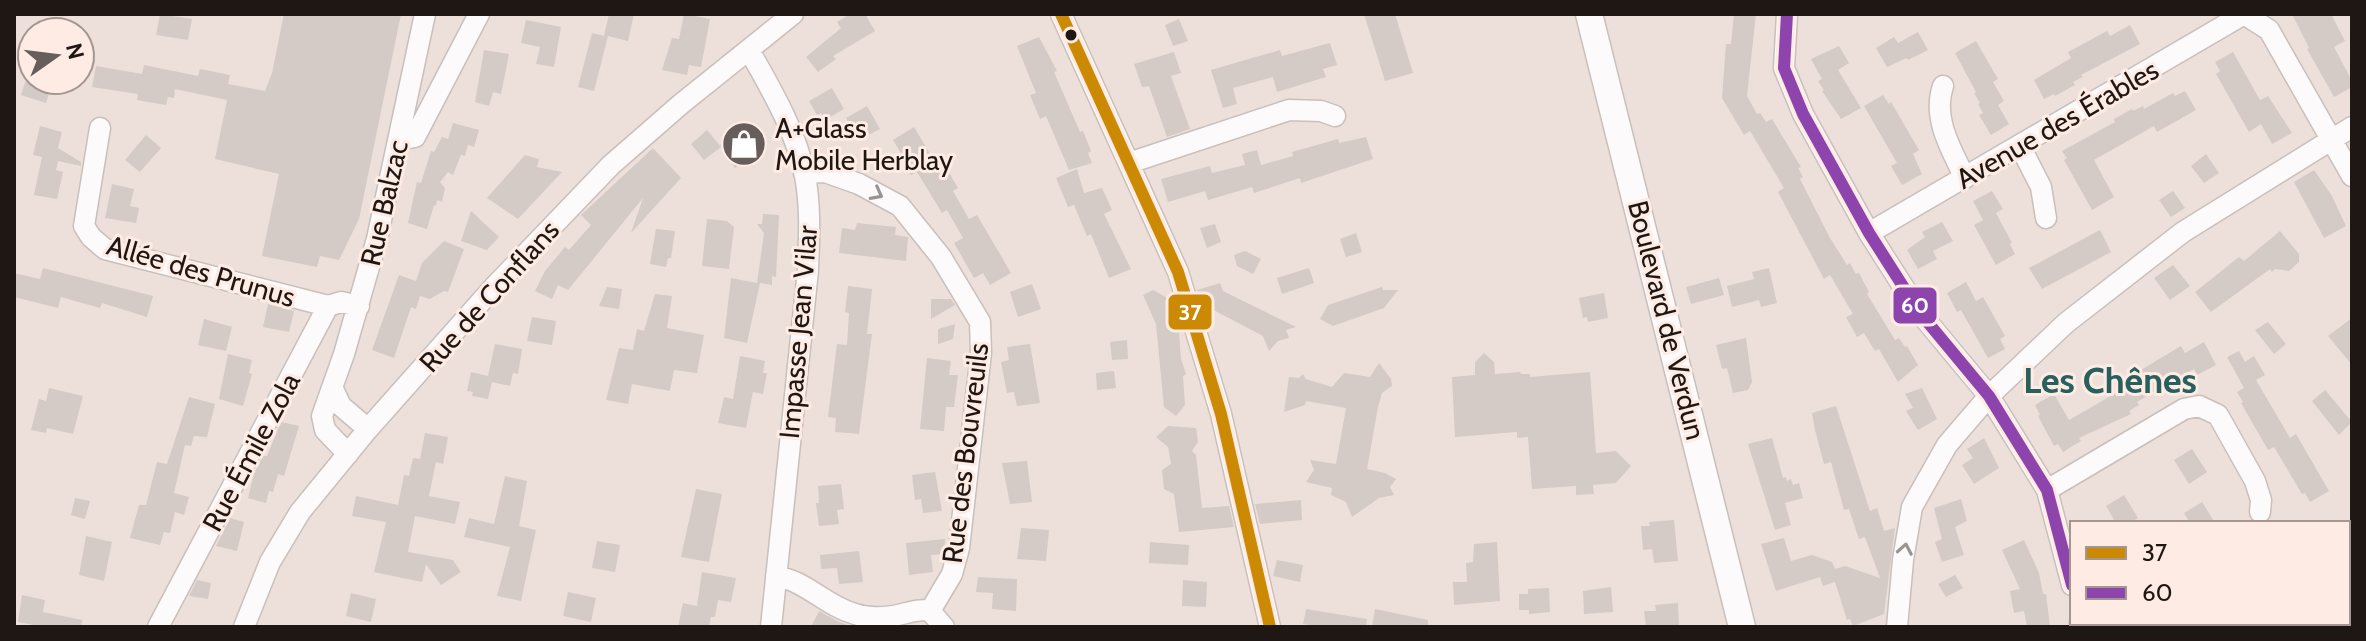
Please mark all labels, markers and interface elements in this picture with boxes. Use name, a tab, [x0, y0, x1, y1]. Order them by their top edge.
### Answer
north arrow	[16, 16, 96, 96]
unlabelled marker	[1063, 27, 1079, 43]
text: N	[60, 40, 90, 62]
street label: Avenue des Érables	[1950, 52, 2164, 196]
place label: A+Glass Mobile Herblay	[775, 111, 953, 177]
shop icon: A+Glass Mobile Herblay	[720, 120, 768, 168]
street label: Rue Balzac	[353, 137, 415, 269]
one-way arrow	[869, 185, 883, 200]
street label: Boulevard de Verdun	[1621, 197, 1713, 443]
street label: Rue de Conflans	[412, 213, 566, 379]
street label: Impasse Jean Vilar	[772, 224, 824, 440]
street label: Allée des Prunus	[103, 228, 299, 314]
line badge: 60	[1892, 286, 1938, 325]
text: 60	[1901, 292, 1929, 319]
line badge: 37	[1167, 293, 1213, 331]
text: 37	[1178, 299, 1202, 326]
street label: Rue des Bouvreuils	[935, 341, 995, 565]
district label: Les Chênes	[2023, 358, 2197, 402]
street label: Rue Émile Zola	[195, 366, 307, 537]
legend	[2070, 521, 2350, 625]
text: 37	[2142, 538, 2167, 567]
one-way arrow	[1896, 543, 1913, 556]
text: 60	[2142, 578, 2172, 607]

